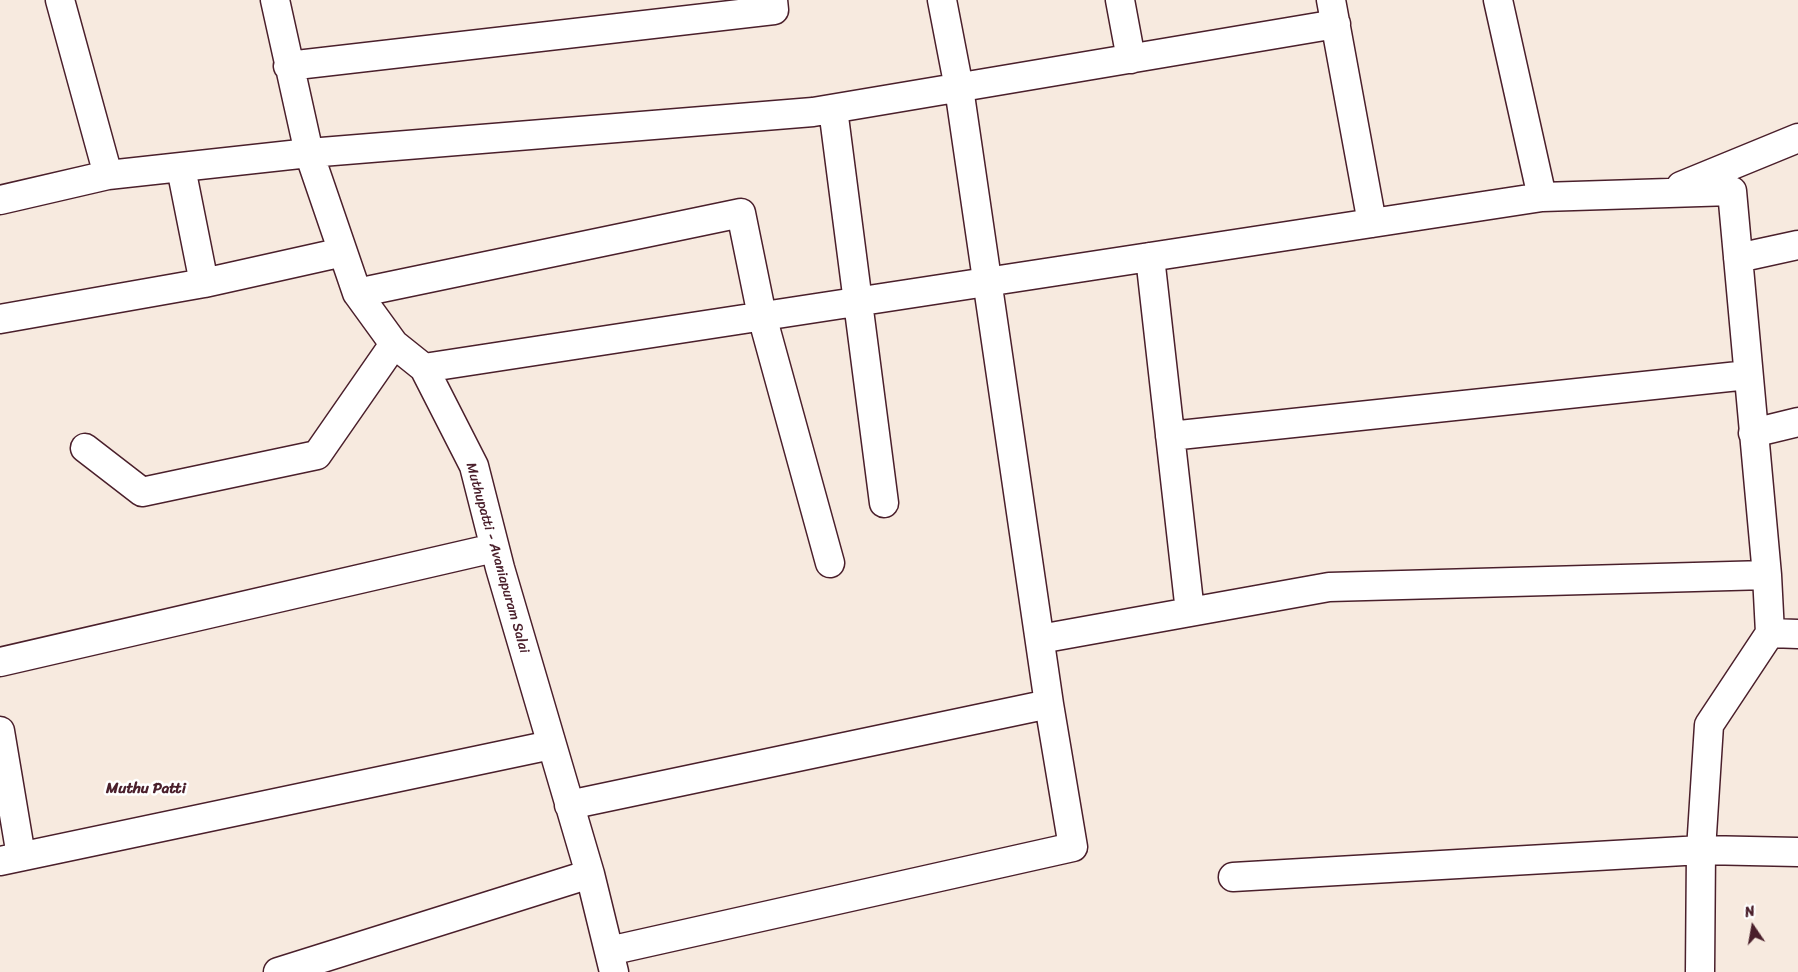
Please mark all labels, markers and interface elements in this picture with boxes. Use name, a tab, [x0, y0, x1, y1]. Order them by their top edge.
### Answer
street label: Muthupatti - Avaniapuram Salai	[462, 461, 532, 655]
district label: Muthu Patti	[106, 780, 186, 798]
text: N	[1742, 899, 1757, 925]
north arrow	[1728, 902, 1778, 952]

